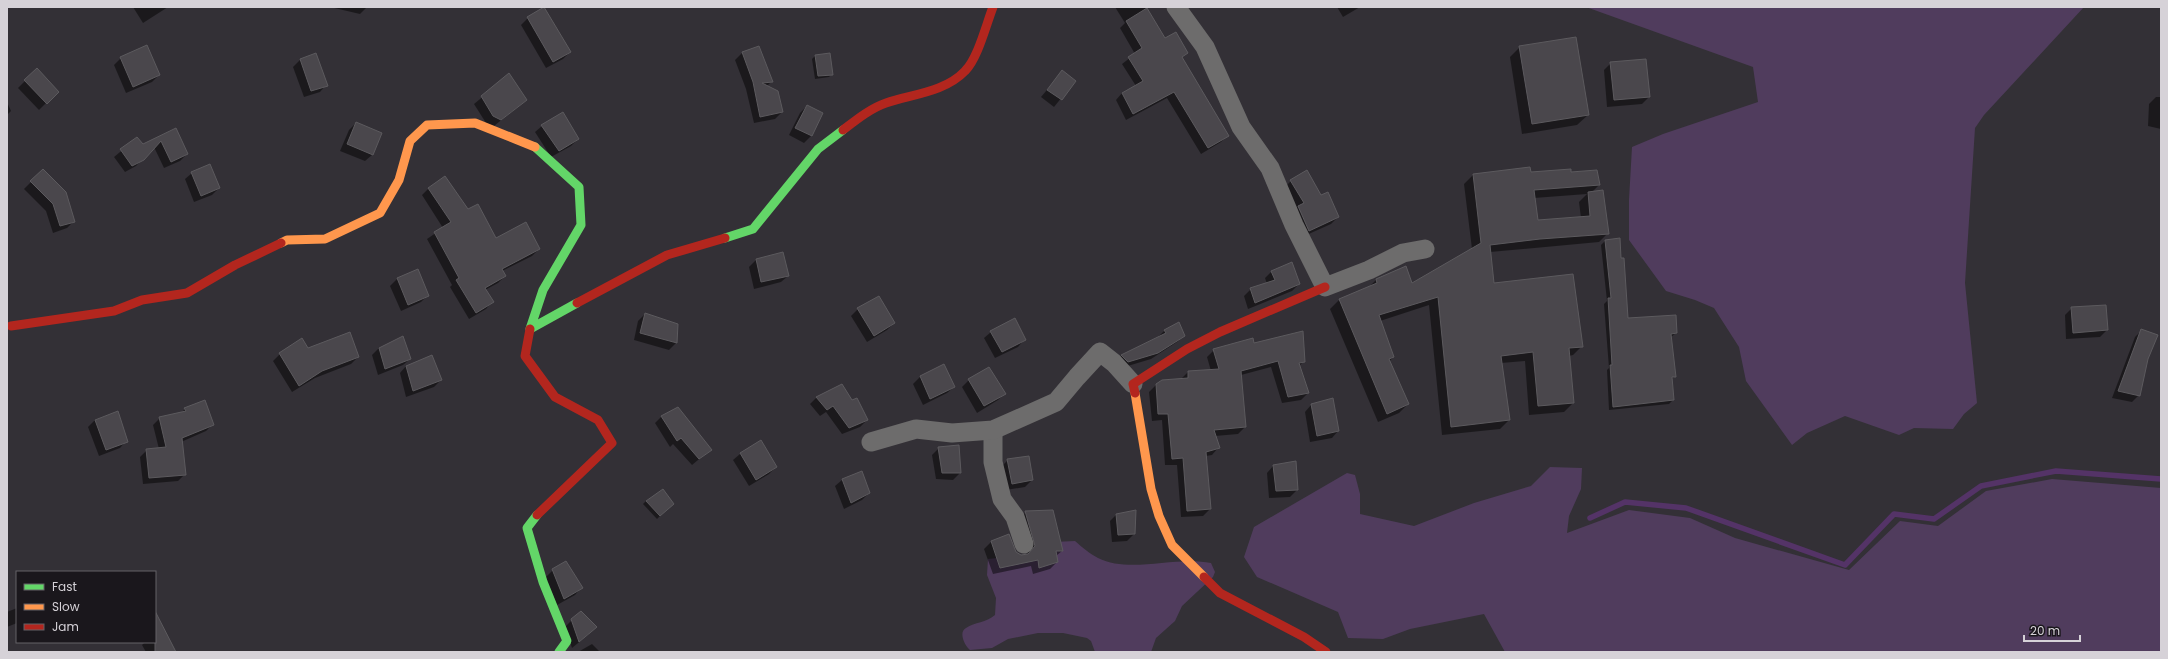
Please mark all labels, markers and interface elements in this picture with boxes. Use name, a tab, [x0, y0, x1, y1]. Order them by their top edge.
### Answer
legend	[16, 571, 156, 643]
text: Fast	[52, 578, 77, 595]
text: Slow	[52, 598, 80, 615]
scale bar	[2024, 617, 2080, 643]
text: Jam	[52, 618, 79, 635]
text: 20 m	[2030, 622, 2060, 639]

